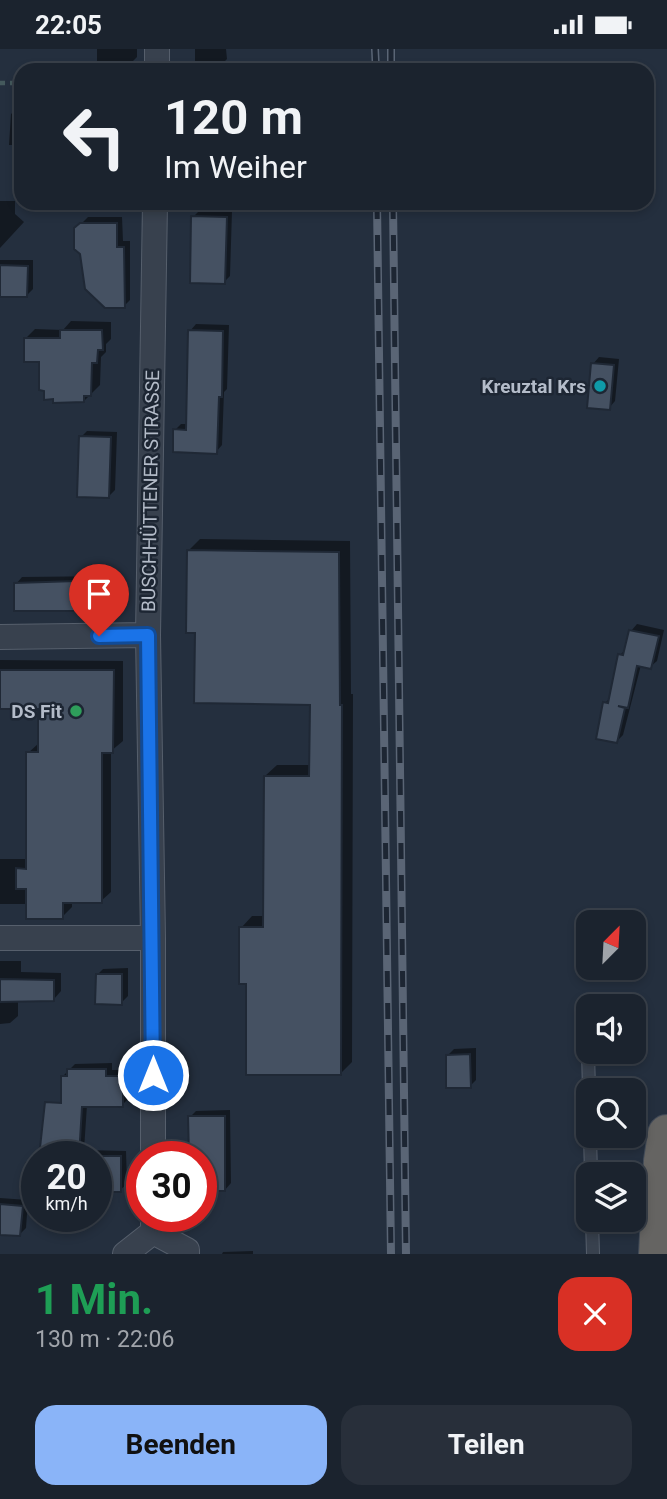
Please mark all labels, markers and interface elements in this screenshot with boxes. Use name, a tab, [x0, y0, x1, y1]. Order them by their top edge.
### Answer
text: 22:05	[35, 10, 102, 40]
text: 120 m	[164, 89, 303, 146]
icon: left	[49, 91, 140, 182]
text: Im Weiher	[164, 148, 307, 186]
street label: BUSCHHÜTTENER STRASSE	[137, 370, 164, 612]
place label: Kreuztal Krs	[481, 375, 586, 398]
marker: Kreuztal Krs	[592, 378, 608, 394]
pin	[69, 564, 129, 636]
icon: arrive	[80, 575, 118, 613]
place label: DS Fit	[11, 700, 63, 723]
marker: DS Fit	[68, 703, 84, 719]
north arrow	[576, 910, 646, 980]
map controls	[576, 910, 646, 1232]
button: sound	[576, 994, 646, 1064]
position arrow	[116, 1038, 190, 1112]
button: search	[576, 1078, 646, 1148]
speed limit sign: 30	[126, 1141, 217, 1232]
text: 20	[46, 1157, 87, 1198]
button: layers	[576, 1162, 646, 1232]
text: km/h	[45, 1193, 88, 1214]
text: 1 Min.	[35, 1275, 153, 1324]
button: close	[558, 1277, 632, 1351]
text: 130 m · 22:06	[35, 1326, 174, 1353]
button: Beenden	[35, 1405, 327, 1485]
button: Teilen	[341, 1405, 632, 1485]

